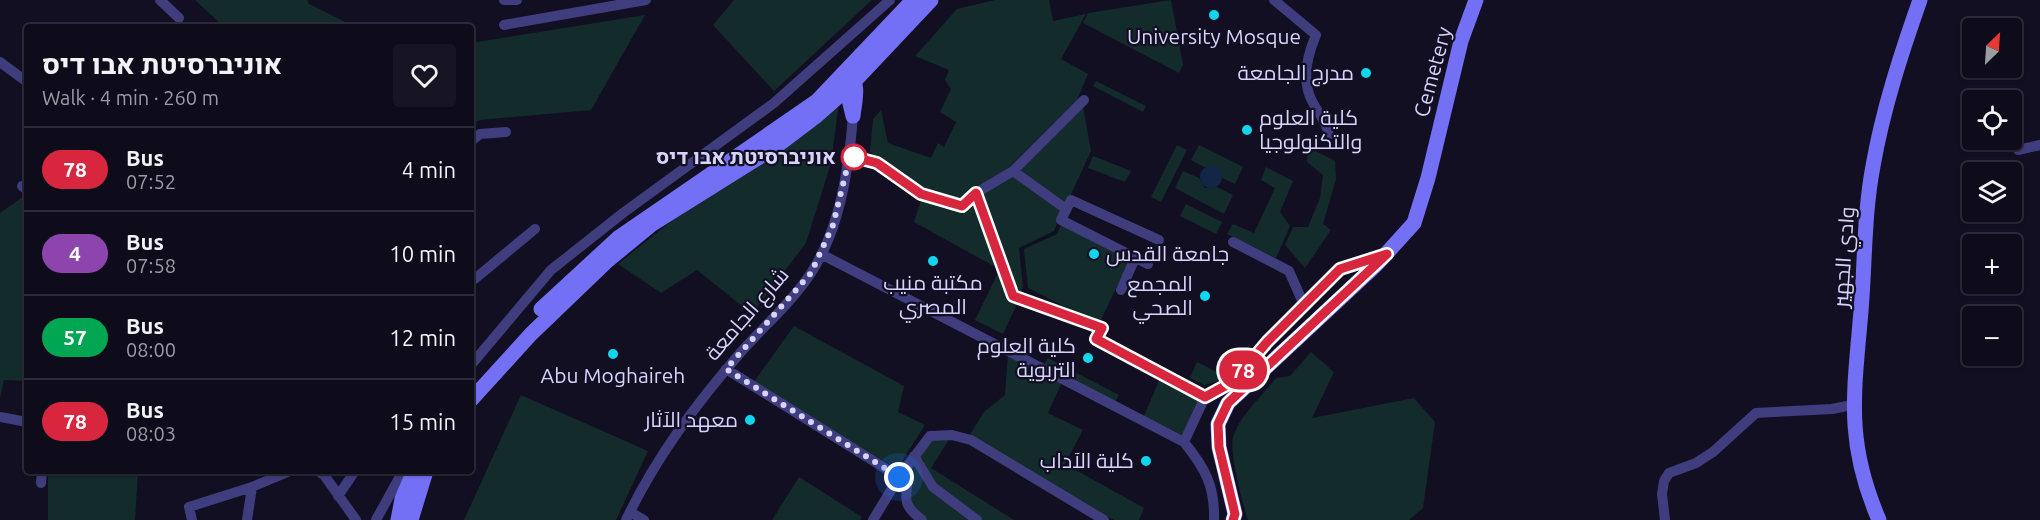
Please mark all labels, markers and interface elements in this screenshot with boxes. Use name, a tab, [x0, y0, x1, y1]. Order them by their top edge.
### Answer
marker: University Mosque	[1207, 8, 1221, 22]
north arrow	[1962, 18, 2022, 78]
map controls	[1962, 18, 2022, 366]
place label: University Mosque	[1127, 24, 1301, 48]
street label: Cemetery	[1408, 24, 1456, 120]
button: heart	[393, 44, 456, 107]
text: אוניברסיטת אבו דיס	[42, 48, 282, 79]
place label: مدرج الجامعة	[1238, 60, 1354, 87]
marker: مدرج الجامعة	[1359, 66, 1373, 80]
text: Walk · 4 min · 260 m	[42, 86, 219, 109]
button: locate	[1962, 90, 2022, 150]
place label: كلية العلوم والتكنولوجيا	[1259, 105, 1362, 154]
marker: كلية العلوم والتكنولوجيا	[1240, 123, 1254, 137]
place label: אוניברסיטת אבו דיס	[656, 144, 836, 168]
marker: אוניברסיטת אבו דיס	[841, 144, 867, 170]
text: Bus	[126, 145, 164, 170]
text: 78	[63, 157, 87, 181]
text: 4 min	[402, 157, 456, 182]
button: layers	[1962, 162, 2022, 222]
text: 07:52	[126, 170, 176, 193]
street label: وادي الجهير	[1827, 206, 1863, 310]
text: Bus	[126, 229, 164, 254]
button: +	[1962, 234, 2022, 294]
text: 4	[69, 241, 81, 265]
text: 10 min	[389, 241, 456, 266]
place label: جامعة القدس	[1106, 241, 1229, 267]
marker: جامعة القدس	[1087, 247, 1101, 261]
text: 07:58	[126, 254, 176, 277]
marker: مكتبة منيب المصري	[926, 254, 940, 268]
street label: شارع الجامعة	[700, 262, 795, 366]
place label: مكتبة منيب المصري	[883, 270, 983, 323]
place label: المجمع الصحي	[1127, 271, 1193, 324]
marker: المجمع الصحي	[1198, 289, 1212, 303]
button: −	[1962, 306, 2022, 366]
text: Bus	[126, 313, 164, 338]
text: 57	[63, 325, 87, 349]
text: 12 min	[389, 325, 456, 350]
place label: كلية العلوم التربوية	[977, 333, 1076, 382]
text: 08:00	[126, 338, 176, 361]
marker: Abu Moghaireh	[606, 347, 620, 361]
line badge: 78	[1216, 350, 1270, 389]
marker: كلية العلوم التربوية	[1081, 351, 1095, 365]
text: 78	[1231, 358, 1255, 382]
place label: Abu Moghaireh	[541, 363, 685, 387]
text: Bus	[126, 397, 164, 422]
place label: معهد الآثار	[644, 407, 738, 433]
text: 78	[63, 409, 87, 433]
text: 15 min	[389, 409, 456, 434]
marker: معهد الآثار	[743, 413, 757, 427]
text: 08:03	[126, 422, 176, 445]
place label: كلية الآداب	[1040, 448, 1134, 472]
marker: كلية الآداب	[1139, 454, 1153, 468]
your location	[884, 462, 914, 492]

